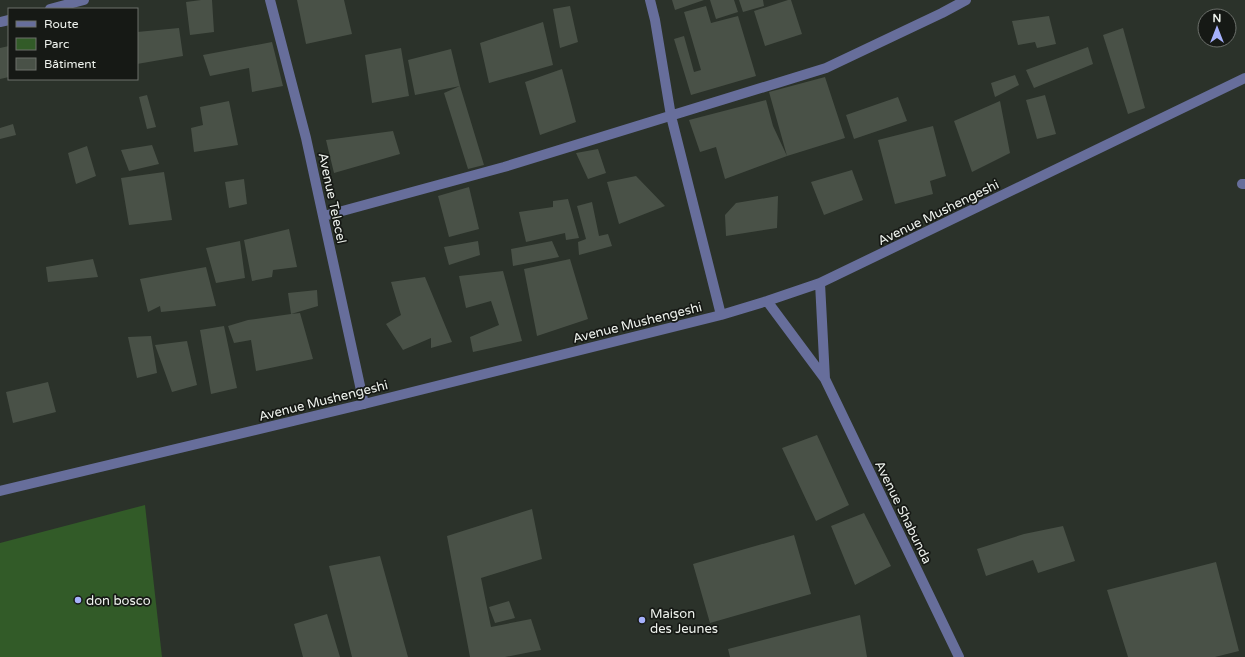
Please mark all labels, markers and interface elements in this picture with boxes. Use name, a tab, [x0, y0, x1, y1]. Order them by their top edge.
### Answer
legend	[8, 8, 138, 80]
north arrow	[1197, 8, 1237, 48]
text: N	[1213, 12, 1221, 25]
text: Route	[44, 17, 79, 31]
text: Parc	[44, 37, 69, 51]
text: Bâtiment	[44, 57, 96, 71]
street label: Avenue Telecel	[315, 151, 349, 245]
street label: Avenue Mushengeshi	[875, 177, 1002, 249]
street label: Avenue Mushengeshi	[571, 299, 704, 347]
street label: Avenue Mushengeshi	[257, 377, 390, 425]
street label: Avenue Shabunda	[871, 458, 935, 567]
place label: don bosco	[86, 593, 151, 609]
marker: don bosco	[73, 595, 83, 605]
place label: Maison des Jeunes	[650, 606, 718, 637]
marker: Maison des Jeunes	[637, 615, 647, 625]

